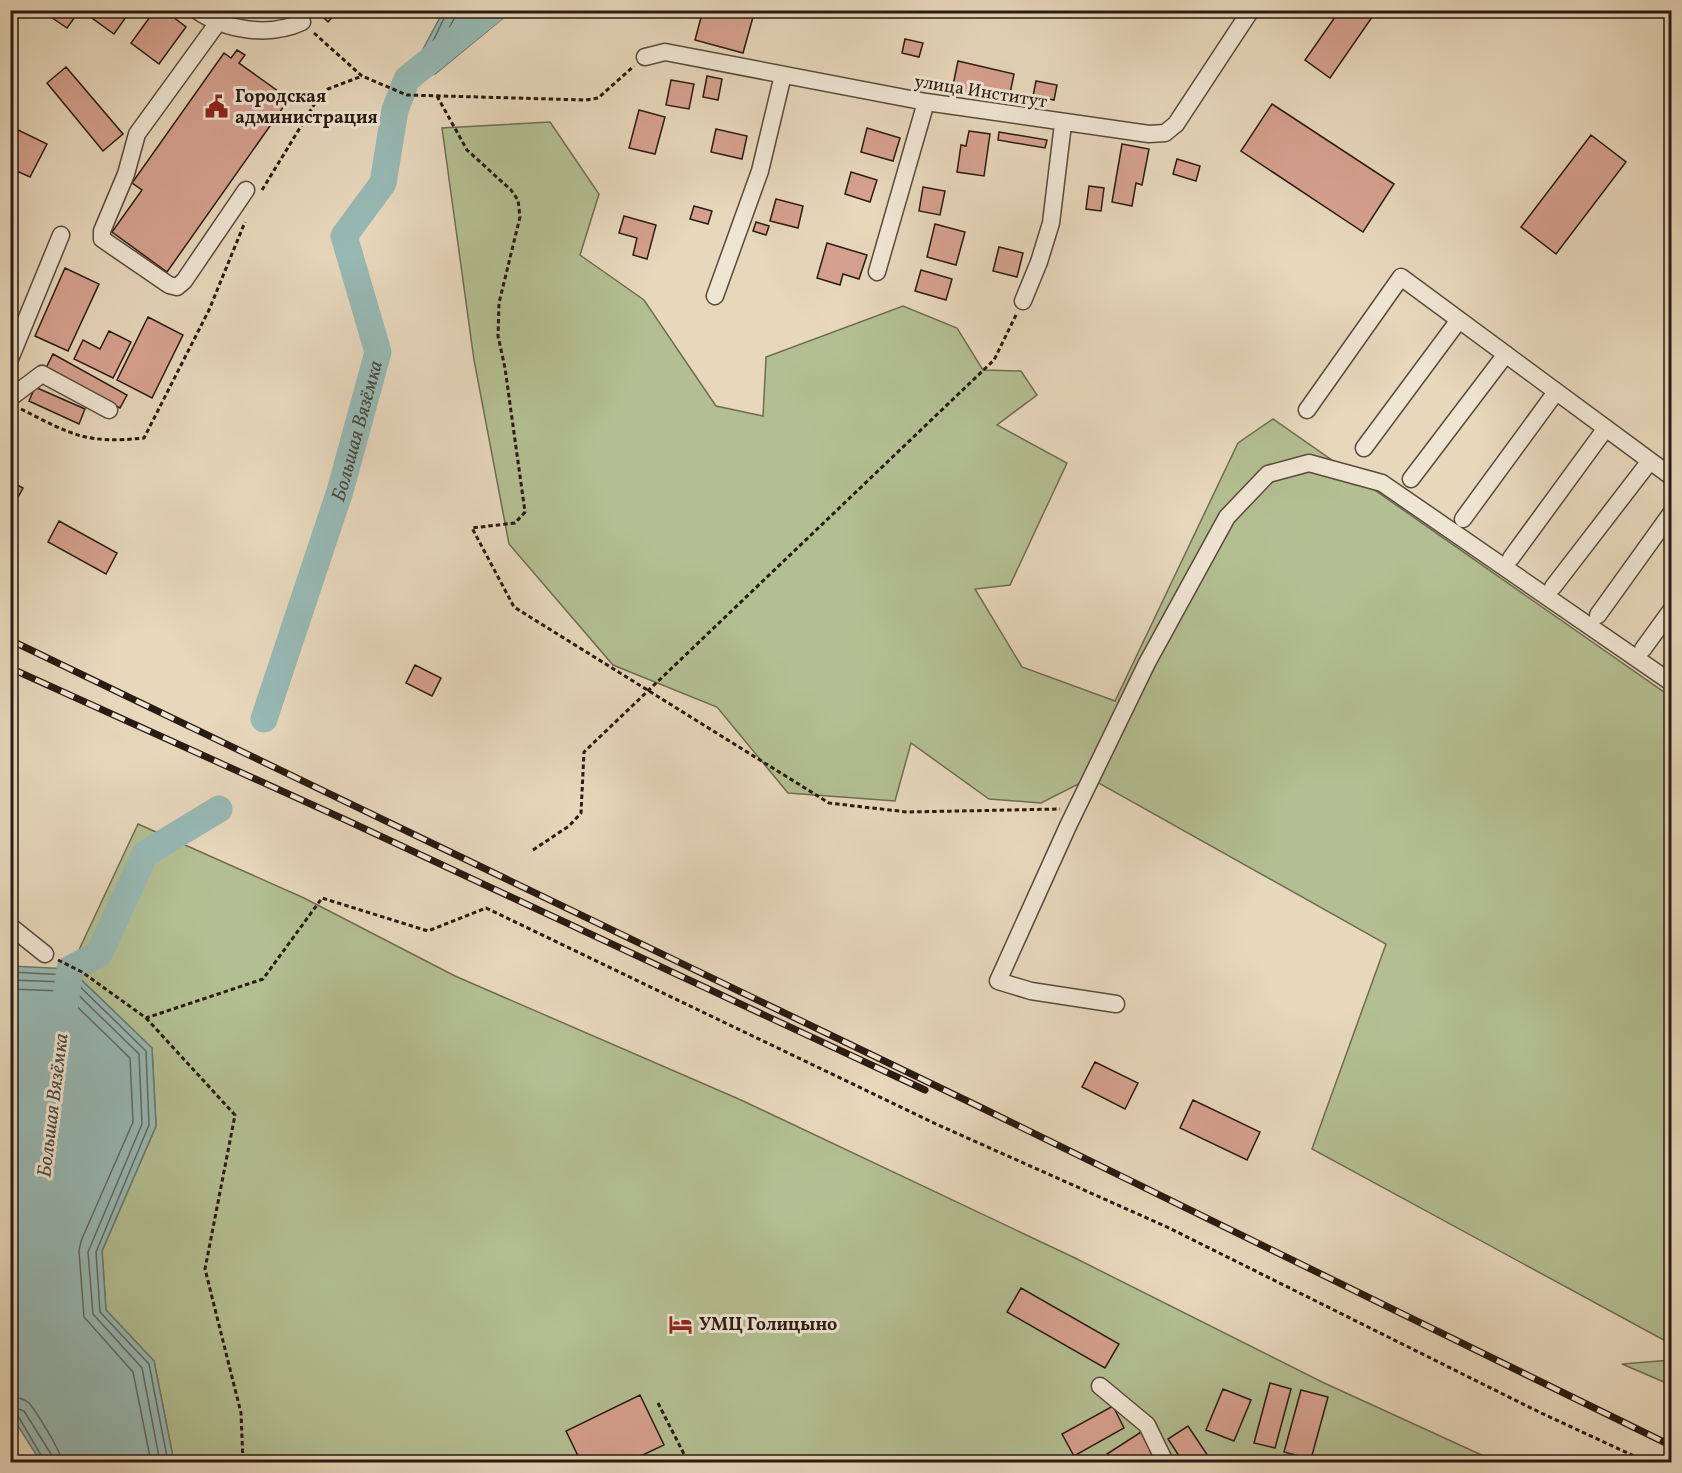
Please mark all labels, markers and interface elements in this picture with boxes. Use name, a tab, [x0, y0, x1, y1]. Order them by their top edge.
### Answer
street label: улица Институт	[913, 70, 1049, 115]
place label: Городская администрация	[235, 85, 378, 131]
public building icon: Городская администрация	[204, 93, 230, 119]
water label: Большая Вязёмка	[326, 358, 391, 505]
water label: Большая Вязёмка	[31, 1032, 77, 1179]
hotel icon: УМЦ Голицыно	[668, 1311, 694, 1337]
place label: УМЦ Голицыно	[699, 1313, 837, 1338]

